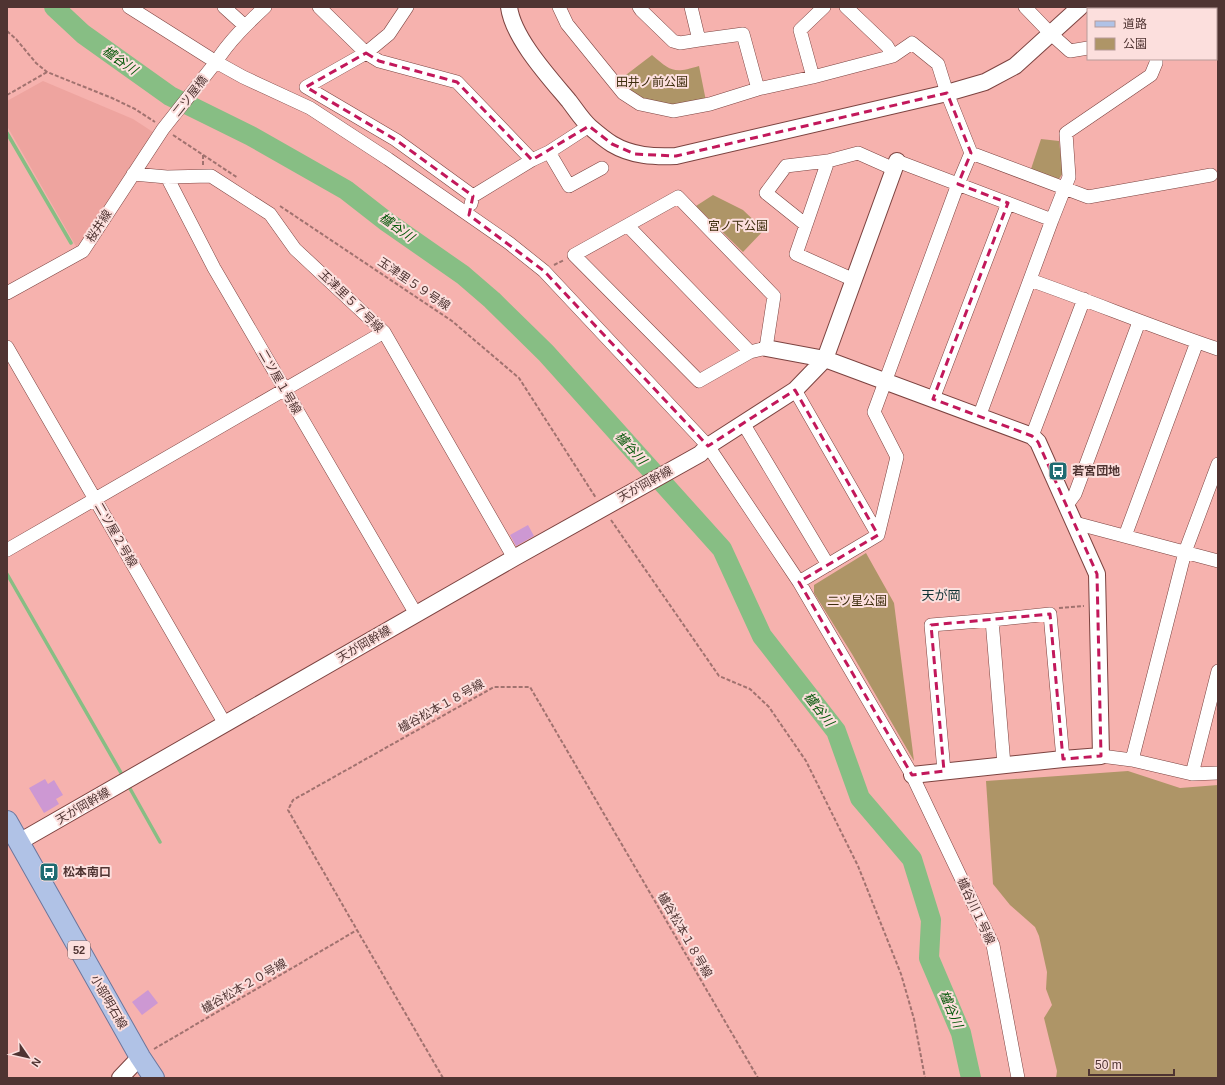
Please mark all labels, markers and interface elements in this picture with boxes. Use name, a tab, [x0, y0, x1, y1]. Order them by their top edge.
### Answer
legend	[1087, 8, 1217, 60]
text: 道路	[1123, 17, 1147, 31]
text: 公園	[1123, 37, 1147, 51]
water label: 櫨谷川	[100, 43, 142, 78]
street label: 二ツ屋橋	[170, 73, 210, 119]
park label: 田井ノ前公園	[616, 75, 688, 89]
street label: 桜井線	[83, 207, 115, 245]
water label: 櫨谷川	[377, 209, 419, 246]
park label: 宮ノ下公園	[708, 219, 768, 233]
street label: 玉津里５９号線	[375, 255, 453, 313]
street label: 玉津里５７号線	[316, 267, 386, 335]
street label: 二ツ屋１号線	[256, 347, 304, 417]
water label: 櫨谷川	[612, 428, 651, 469]
bus stop icon: 若宮団地	[1047, 460, 1069, 482]
street label: 天が岡幹線	[615, 463, 675, 505]
place label: 若宮団地	[1072, 464, 1120, 478]
street label: 二ツ屋２号線	[92, 500, 140, 570]
district label: 天が岡	[921, 588, 961, 603]
park label: 二ツ星公園	[827, 594, 887, 608]
street label: 天が岡幹線	[335, 623, 393, 665]
street label: 櫨谷松本１８号線	[396, 677, 486, 735]
water label: 櫨谷川	[801, 689, 838, 731]
street label: 天が岡幹線	[54, 785, 112, 827]
bus stop icon: 松本南口	[38, 861, 60, 883]
place label: 松本南口	[63, 865, 111, 879]
street label: 櫨谷川１号線	[954, 875, 998, 947]
street label: 櫨谷松本１８号線	[655, 890, 715, 980]
road number: 52	[68, 941, 90, 959]
street label: 櫨谷松本２０号線	[199, 956, 289, 1016]
street label: 小部明石線	[88, 973, 130, 1031]
water label: 櫨谷川	[936, 988, 966, 1032]
north arrow	[8, 1037, 48, 1077]
scale bar	[1089, 1051, 1174, 1077]
text: N	[29, 1056, 43, 1069]
text: 50 m	[1095, 1058, 1122, 1072]

